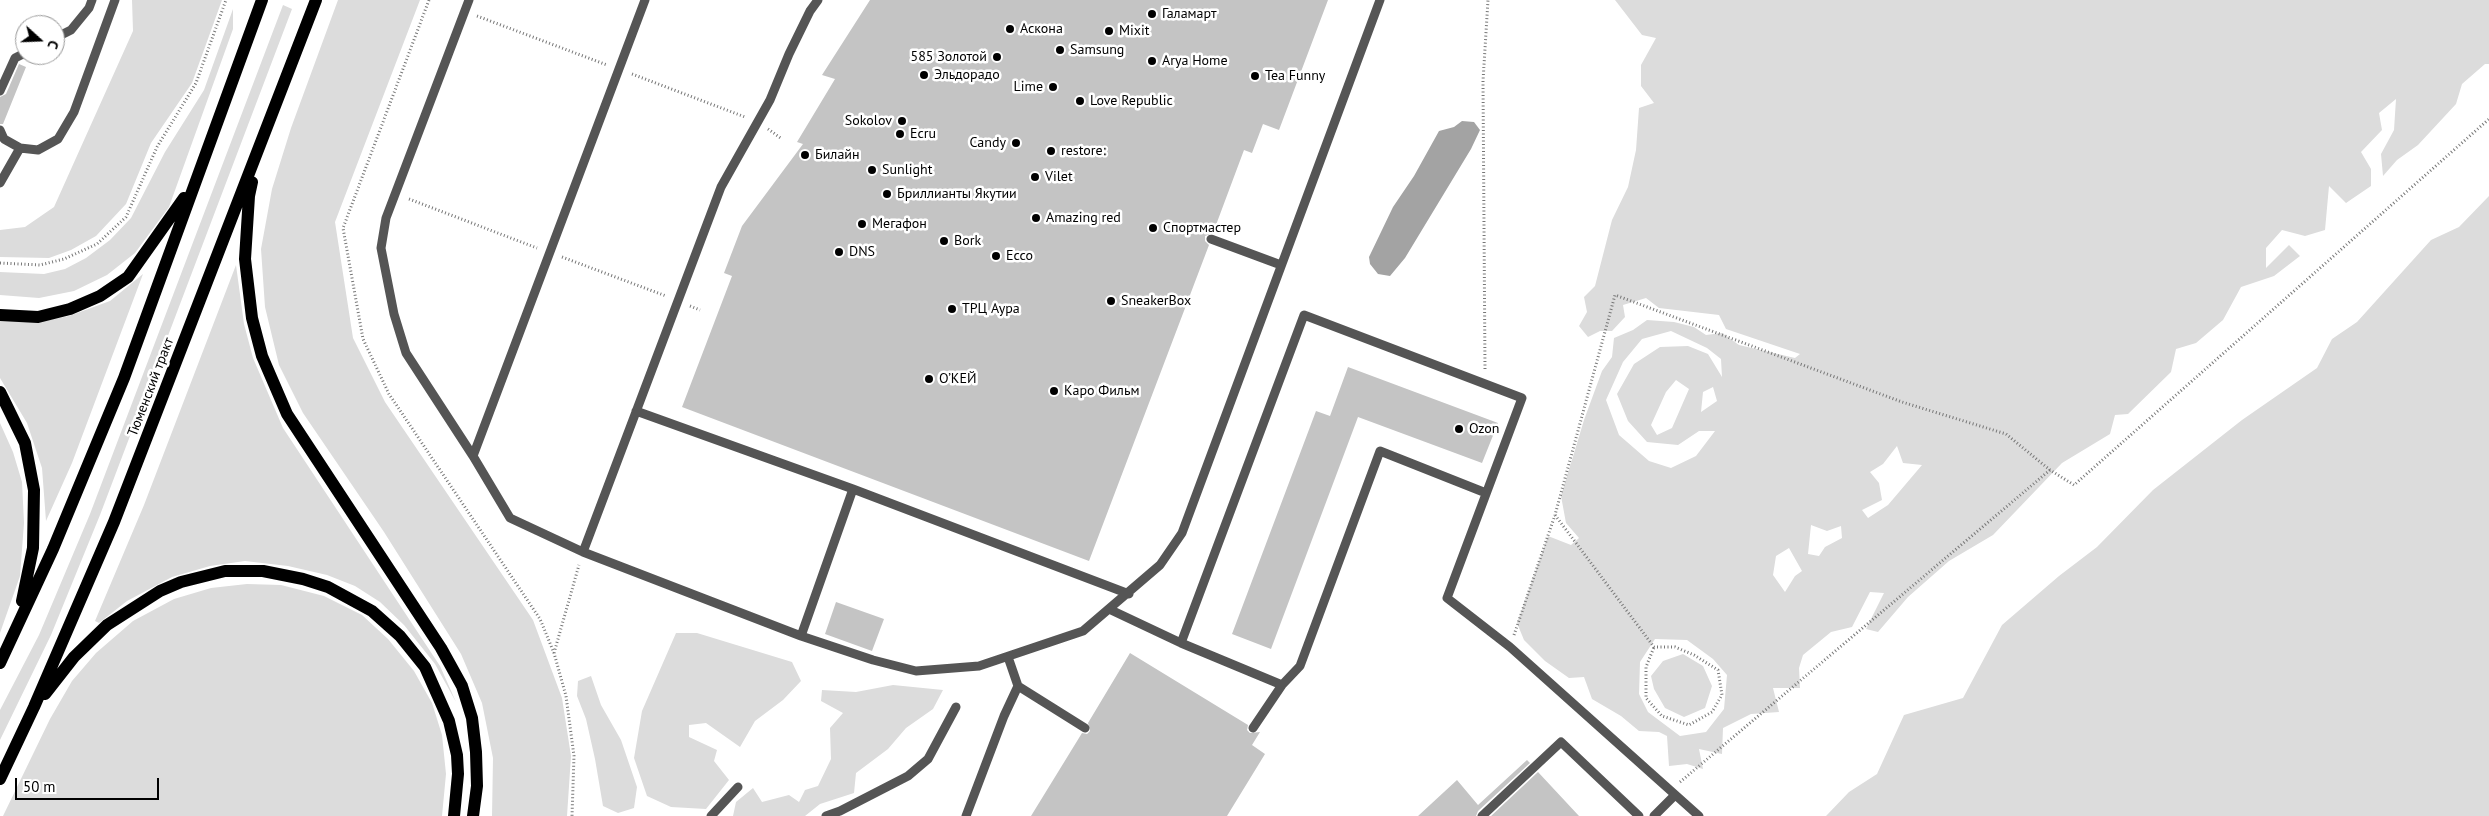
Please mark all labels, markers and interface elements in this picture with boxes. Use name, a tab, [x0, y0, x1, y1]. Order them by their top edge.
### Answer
place label: Галамарт	[1162, 6, 1216, 22]
marker: Галамарт	[1146, 8, 1158, 20]
north arrow	[15, 15, 65, 65]
place label: Аскона	[1020, 21, 1063, 37]
marker: Аскона	[1004, 23, 1016, 35]
place label: Mixit	[1119, 23, 1150, 39]
marker: Mixit	[1103, 25, 1115, 37]
text: С	[43, 38, 63, 52]
place label: Samsung	[1070, 42, 1124, 58]
marker: Samsung	[1054, 44, 1066, 56]
place label: 585 Золотой	[911, 49, 987, 65]
marker: 585 Золотой	[991, 51, 1003, 63]
place label: Arya Home	[1162, 53, 1228, 69]
marker: Arya Home	[1146, 55, 1158, 67]
place label: Эльдорадо	[934, 67, 1000, 83]
place label: Tea Funny	[1265, 68, 1325, 84]
marker: Эльдорадо	[918, 69, 930, 81]
marker: Tea Funny	[1249, 70, 1261, 82]
place label: Lime	[1014, 79, 1043, 95]
marker: Lime	[1047, 81, 1059, 93]
place label: Love Republic	[1090, 93, 1173, 109]
marker: Love Republic	[1074, 95, 1086, 107]
place label: Sokolov	[845, 113, 892, 129]
marker: Sokolov	[896, 115, 908, 127]
place label: Ecru	[910, 126, 936, 142]
marker: Ecru	[894, 128, 906, 140]
place label: Candy	[970, 135, 1006, 151]
marker: Candy	[1010, 137, 1022, 149]
place label: restore:	[1061, 143, 1106, 159]
marker: restore:	[1045, 145, 1057, 157]
place label: Билайн	[815, 147, 860, 163]
marker: Билайн	[799, 149, 811, 161]
place label: Sunlight	[882, 162, 932, 178]
marker: Sunlight	[866, 164, 878, 176]
place label: Vilet	[1045, 169, 1073, 185]
marker: Vilet	[1029, 171, 1041, 183]
place label: Бриллианты Якутии	[897, 186, 1017, 202]
marker: Бриллианты Якутии	[881, 188, 893, 200]
place label: Amazing red	[1046, 210, 1121, 226]
marker: Amazing red	[1030, 212, 1042, 224]
place label: Мегафон	[872, 216, 927, 232]
marker: Мегафон	[856, 218, 868, 230]
place label: Спортмастер	[1163, 220, 1241, 236]
marker: Спортмастер	[1147, 222, 1159, 234]
place label: Bork	[954, 233, 981, 249]
marker: Bork	[938, 235, 950, 247]
place label: DNS	[849, 244, 875, 260]
marker: DNS	[833, 246, 845, 258]
place label: Ecco	[1006, 248, 1033, 264]
marker: Ecco	[990, 250, 1002, 262]
place label: SneakerBox	[1121, 293, 1191, 309]
marker: SneakerBox	[1105, 295, 1117, 307]
place label: ТРЦ Аура	[962, 301, 1020, 317]
marker: ТРЦ Аура	[946, 303, 958, 315]
street label: Тюменский тракт	[124, 335, 178, 439]
place label: О’КЕЙ	[939, 371, 976, 387]
marker: О’КЕЙ	[923, 373, 935, 385]
place label: Каро Фильм	[1064, 383, 1139, 399]
marker: Каро Фильм	[1048, 385, 1060, 397]
place label: Ozon	[1469, 421, 1499, 437]
marker: Ozon	[1453, 423, 1465, 435]
scale bar	[18, 768, 161, 800]
text: 50 m	[23, 777, 56, 796]

